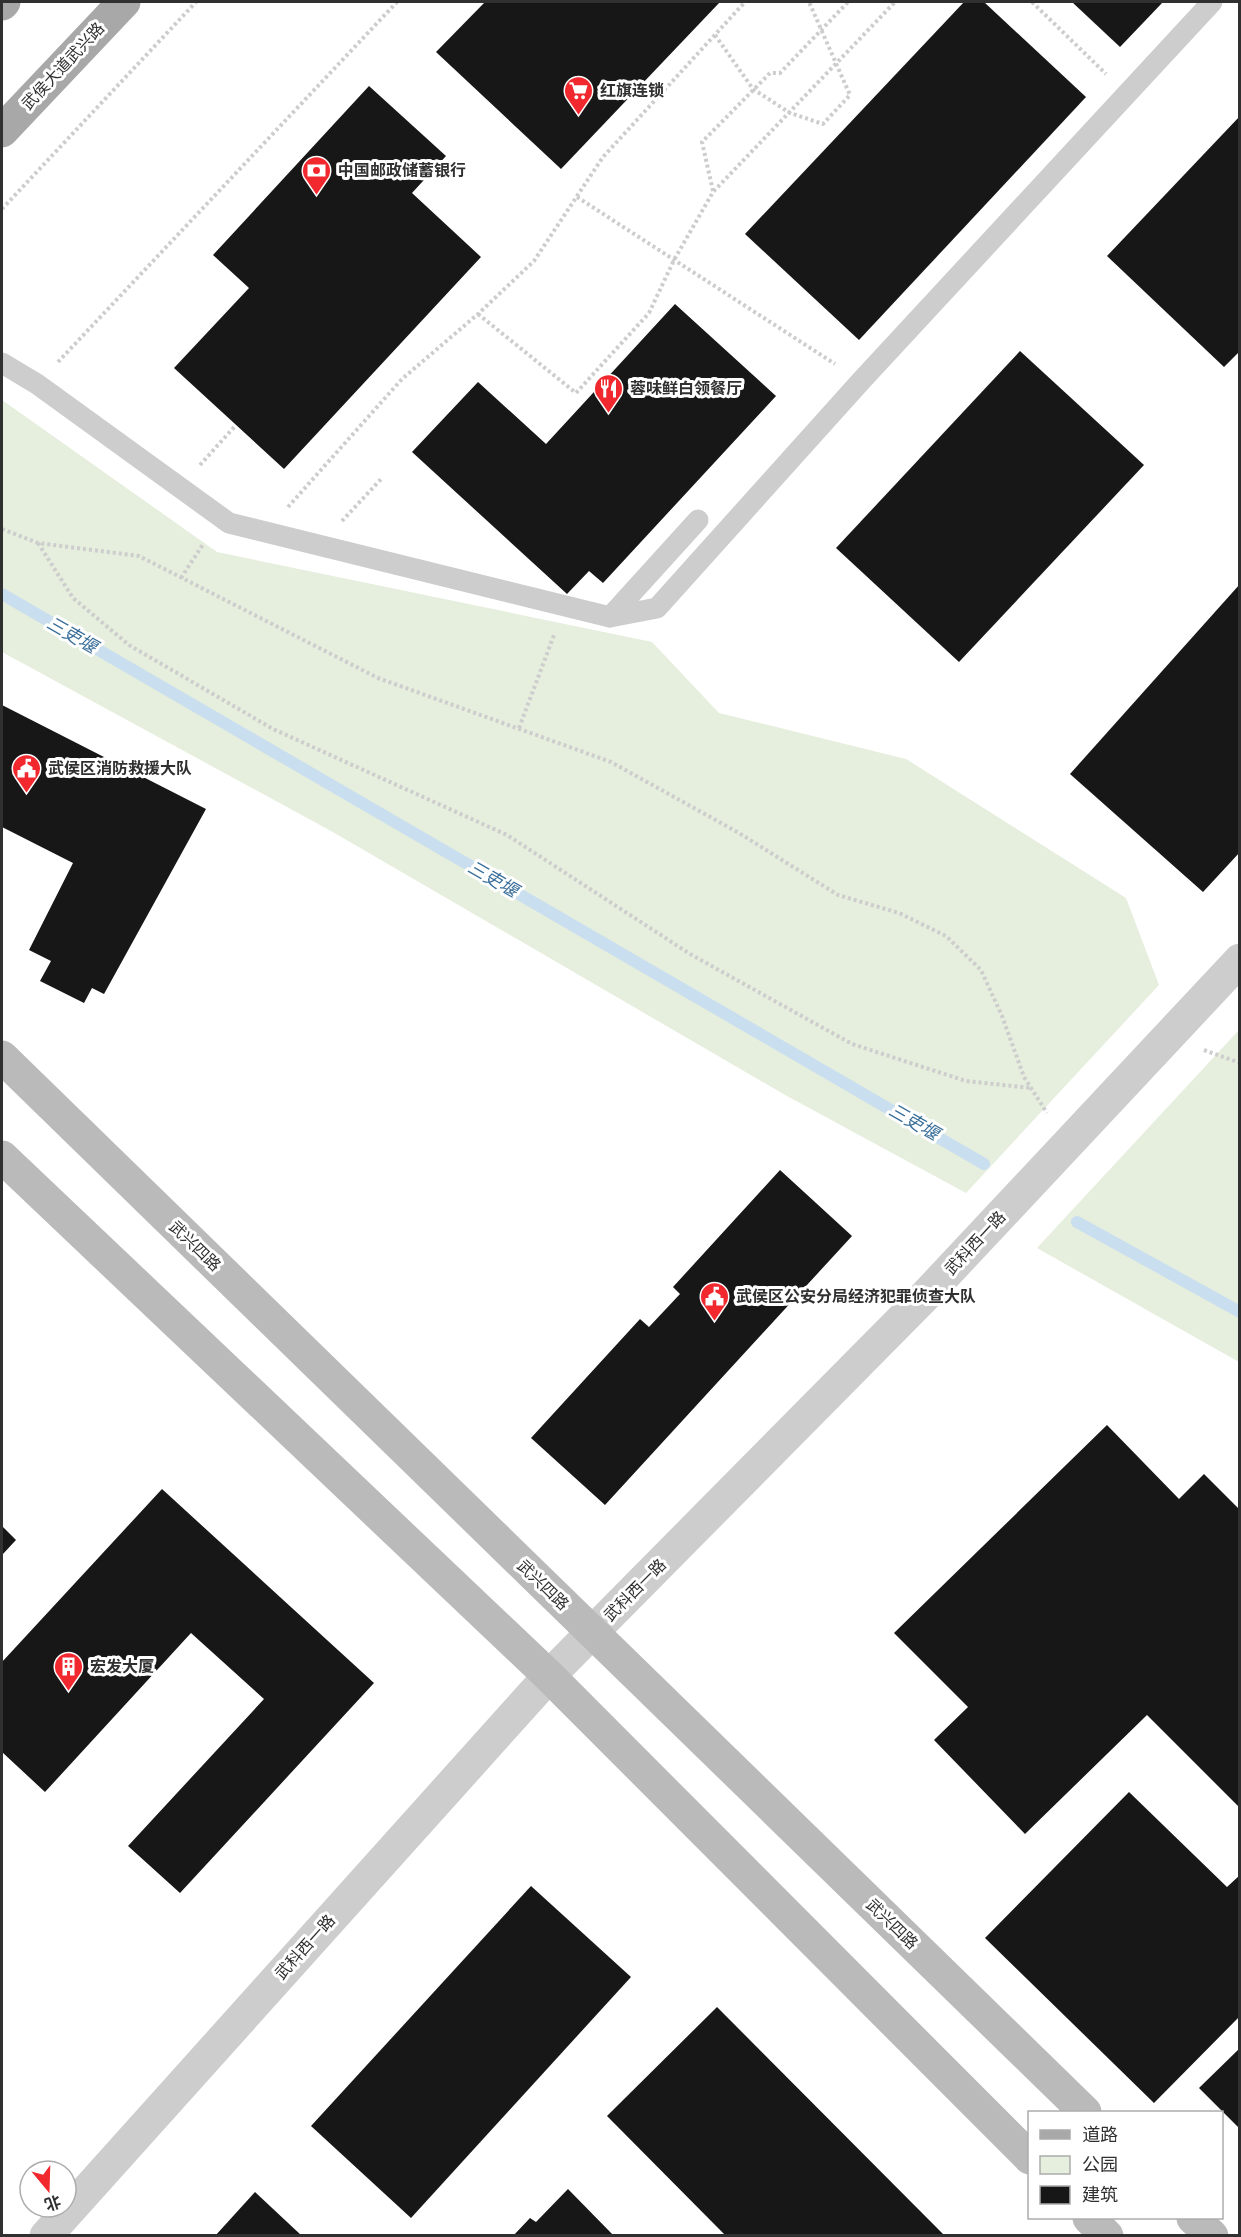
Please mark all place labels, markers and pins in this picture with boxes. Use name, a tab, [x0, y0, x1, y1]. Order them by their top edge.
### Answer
supermarket icon: 红旗连锁	[563, 74, 595, 116]
place label: 红旗连锁	[600, 79, 664, 102]
bank icon: 中国邮政储蓄银行	[301, 154, 333, 196]
place label: 中国邮政储蓄银行	[338, 159, 466, 182]
restaurant icon: 蓉味鲜白领餐厅	[593, 372, 625, 414]
place label: 蓉味鲜白领餐厅	[630, 377, 742, 400]
public building icon: 武侯区消防救援大队	[11, 752, 43, 794]
place label: 武侯区消防救援大队	[48, 757, 192, 780]
public building icon: 武侯区公安分局经济犯罪侦查大队	[699, 1280, 731, 1322]
place label: 武侯区公安分局经济犯罪侦查大队	[736, 1285, 976, 1308]
building icon: 宏发大厦	[53, 1650, 85, 1692]
place label: 宏发大厦	[90, 1655, 154, 1678]

